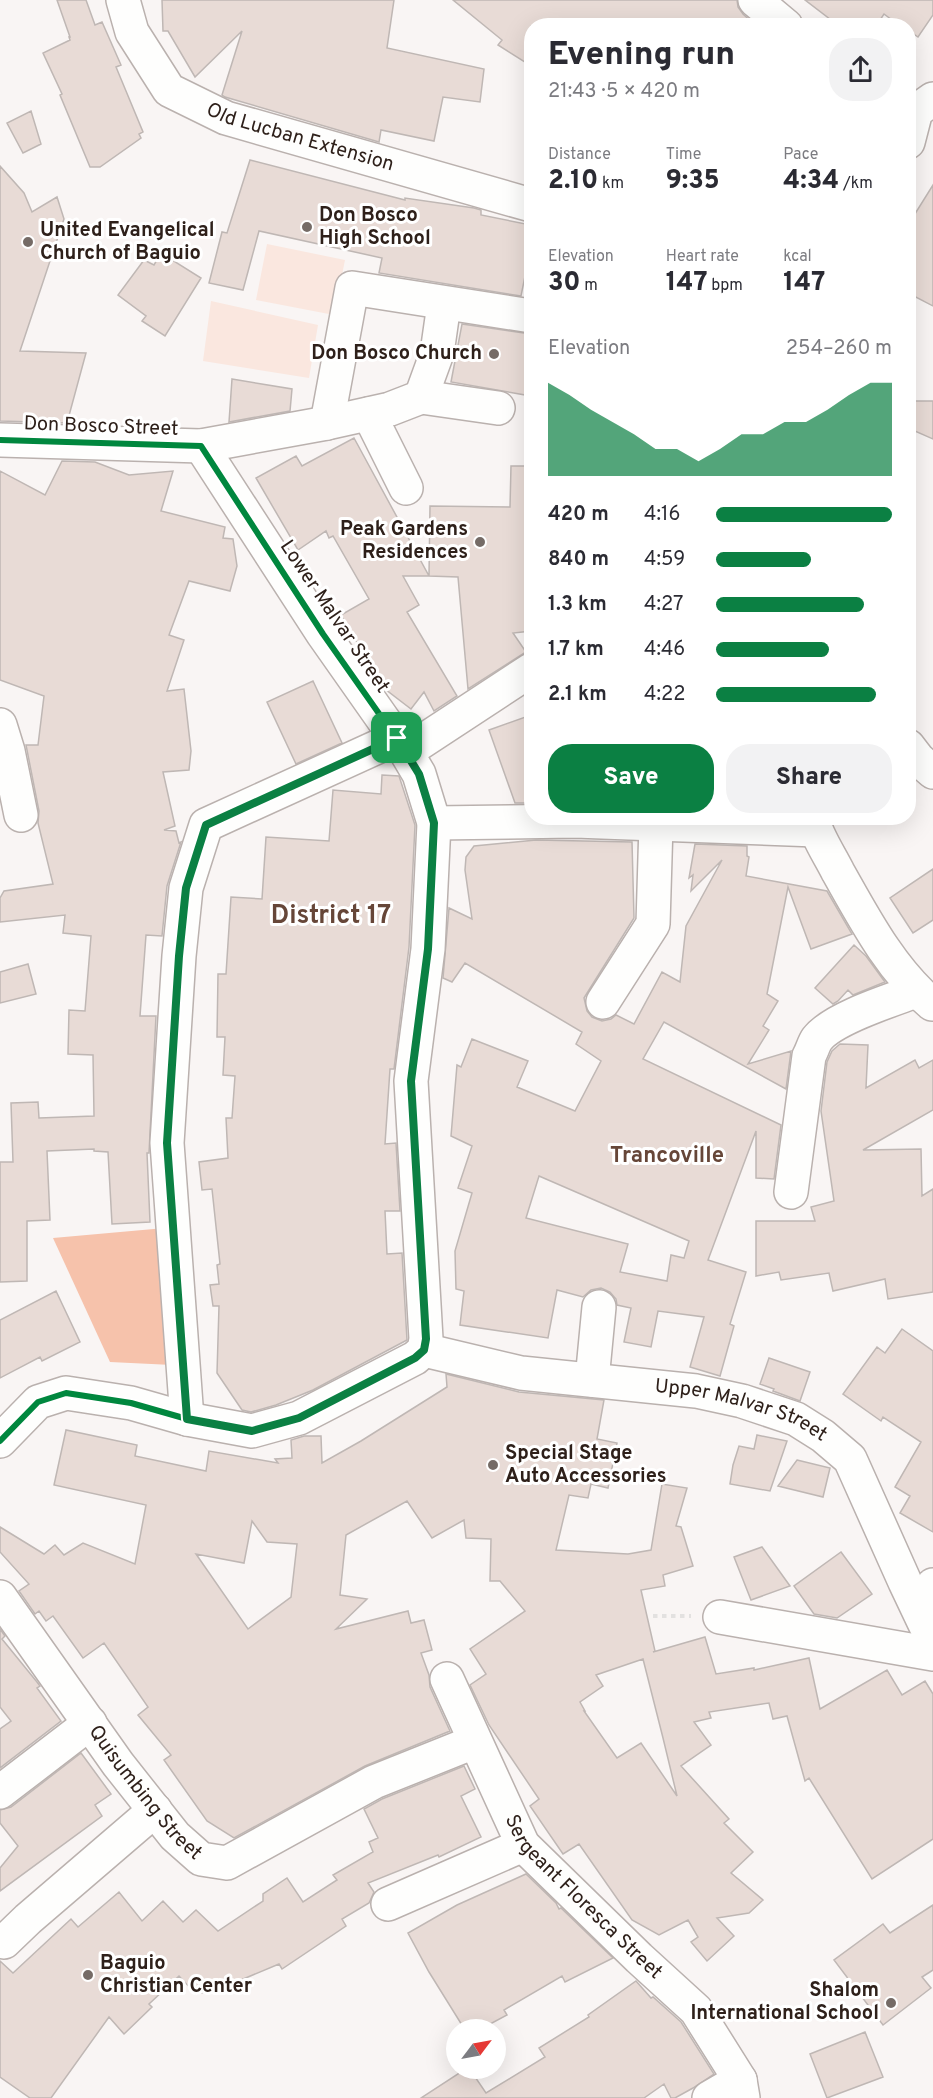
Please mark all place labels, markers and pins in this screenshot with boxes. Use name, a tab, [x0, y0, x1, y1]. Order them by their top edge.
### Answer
place label: Don Bosco High School	[319, 203, 431, 252]
place label: United Evangelical Church of Baguio	[40, 218, 214, 267]
marker: Don Bosco High School	[300, 220, 314, 234]
marker: United Evangelical Church of Baguio	[21, 235, 35, 249]
place label: Don Bosco Church	[311, 341, 482, 367]
marker: Don Bosco Church	[487, 347, 501, 361]
place label: Peak Gardens Residences	[340, 517, 468, 566]
marker: Peak Gardens Residences	[473, 535, 487, 549]
pin	[371, 712, 422, 763]
place label: Special Stage Auto Accessories	[505, 1441, 667, 1490]
marker: Special Stage Auto Accessories	[486, 1458, 500, 1472]
place label: Baguio Christian Center	[100, 1951, 253, 2000]
marker: Baguio Christian Center	[81, 1968, 95, 1982]
place label: Shalom International School	[690, 1978, 879, 2027]
marker: Shalom International School	[884, 1996, 898, 2010]

